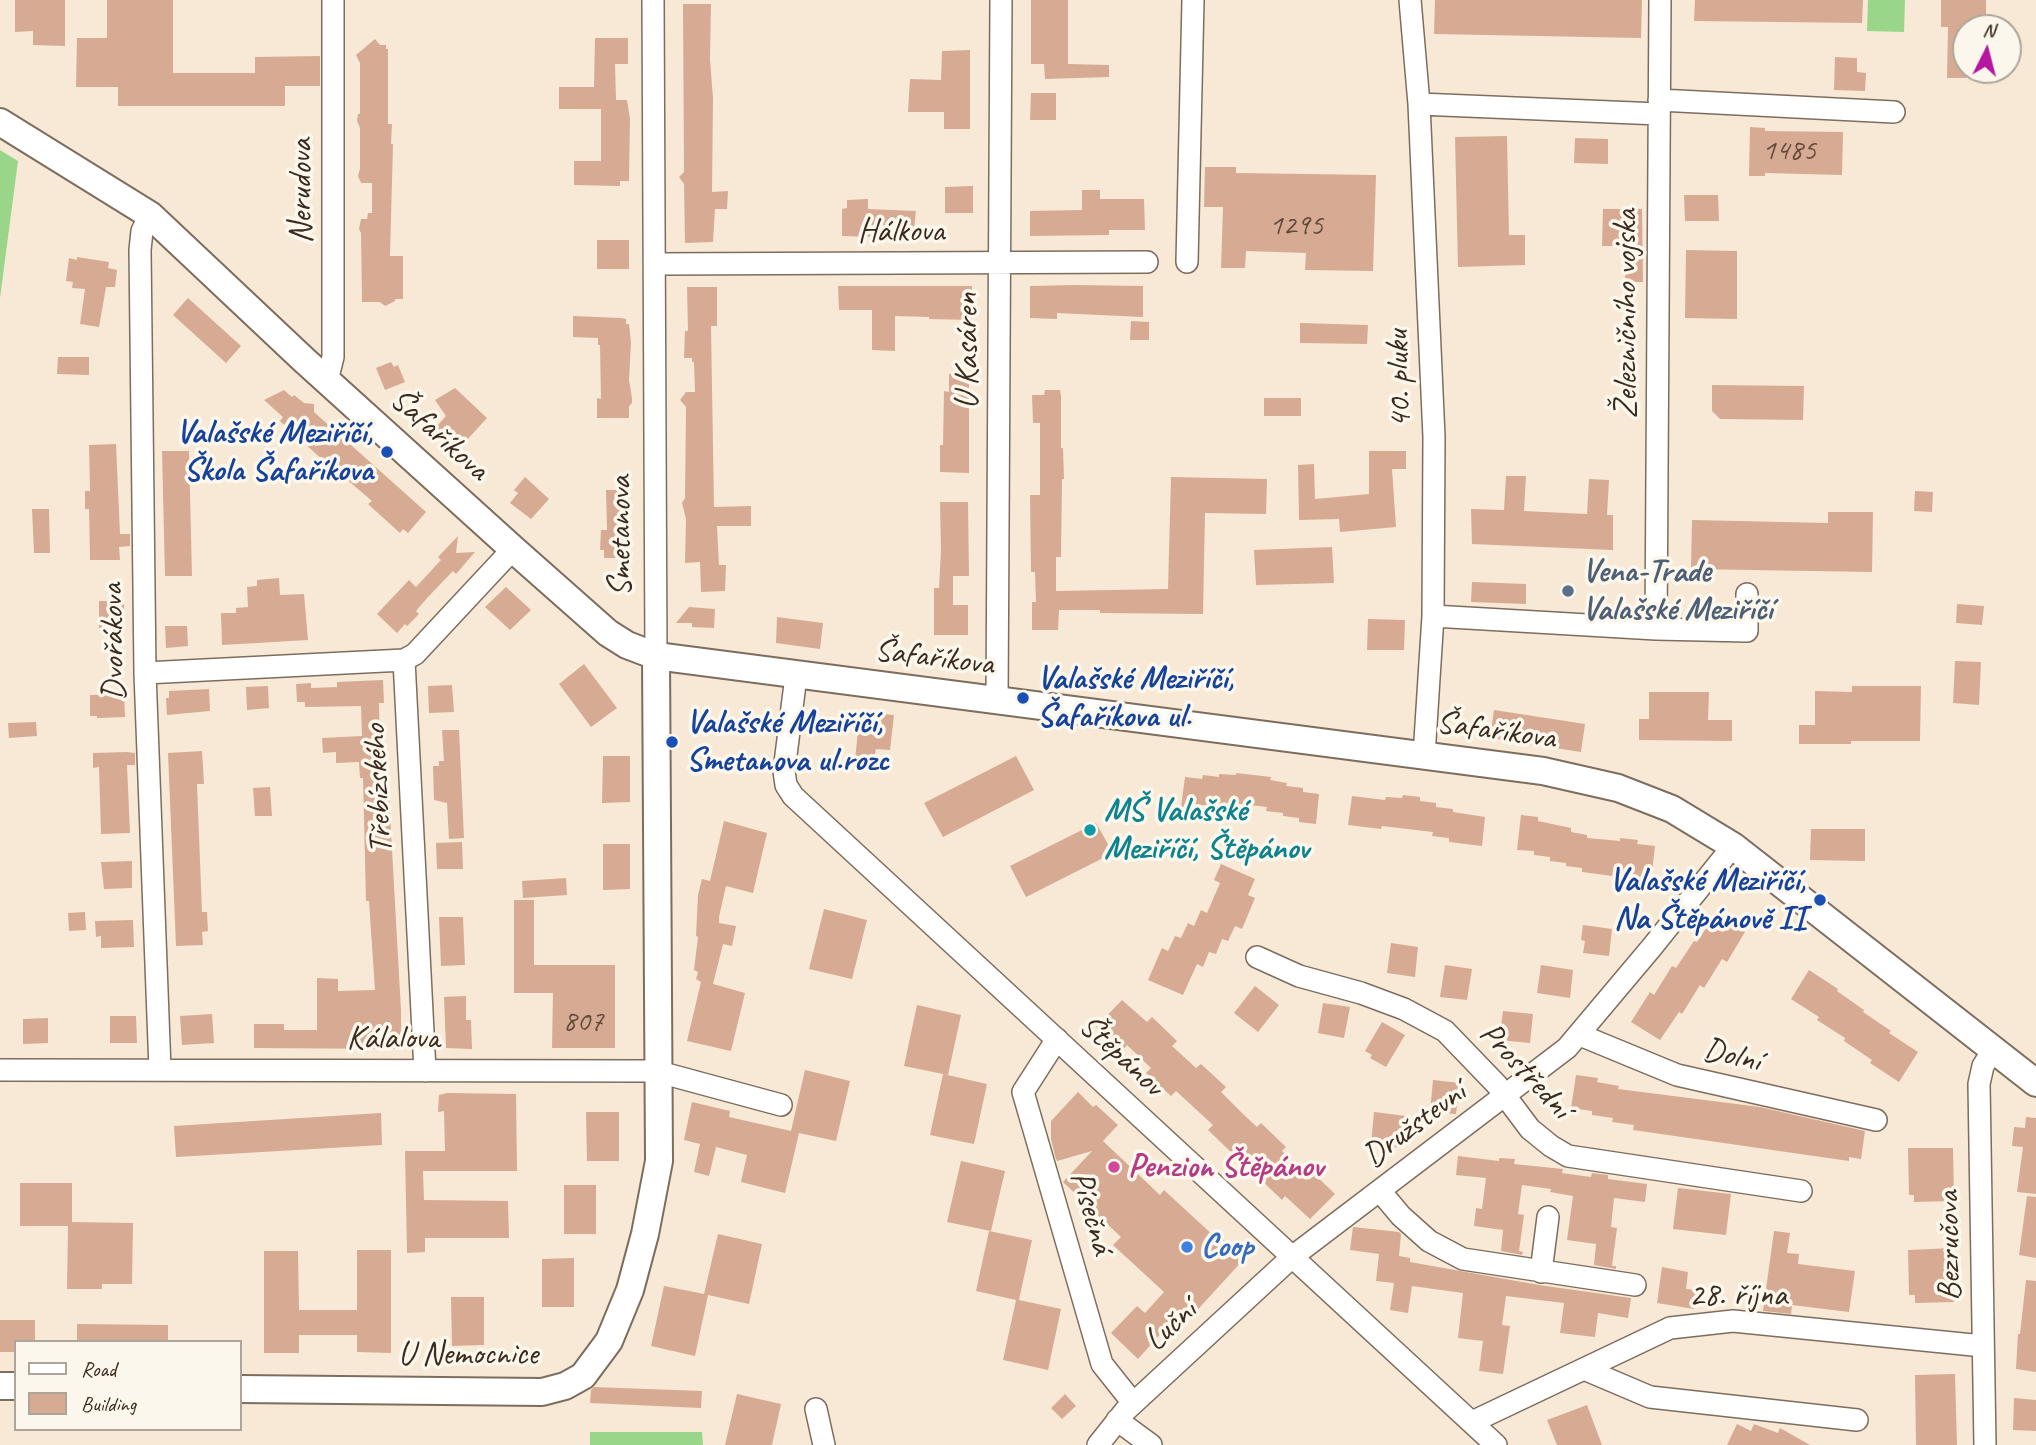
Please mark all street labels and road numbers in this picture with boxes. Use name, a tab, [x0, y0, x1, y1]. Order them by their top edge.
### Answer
street label: Nerudova	[282, 139, 322, 243]
street label: Železničního vojska	[1607, 209, 1647, 419]
street label: Hálkova	[858, 212, 944, 252]
street label: U Kasáren	[948, 293, 988, 409]
street label: 40. pluku	[1378, 329, 1422, 429]
street label: Šafaříkova	[381, 380, 497, 490]
street label: Smetanova	[601, 476, 641, 596]
street label: Dvořákova	[93, 583, 135, 701]
street label: Šafaříkova	[872, 631, 996, 685]
street label: Šafaříkova	[1434, 703, 1558, 759]
street label: Třebízského	[356, 723, 402, 855]
street label: Štěpánov	[1070, 1007, 1172, 1105]
street label: Prostřední	[1470, 1014, 1580, 1128]
street label: Kálalova	[347, 1019, 439, 1059]
street label: Dolní	[1699, 1030, 1765, 1082]
street label: Družstevní	[1356, 1073, 1474, 1177]
street label: Písečná	[1060, 1167, 1122, 1259]
street label: Bezručova	[1929, 1191, 1971, 1301]
street label: 28. října	[1689, 1276, 1787, 1316]
street label: Luční	[1136, 1292, 1206, 1360]
street label: U Nemocnice	[398, 1335, 538, 1375]

